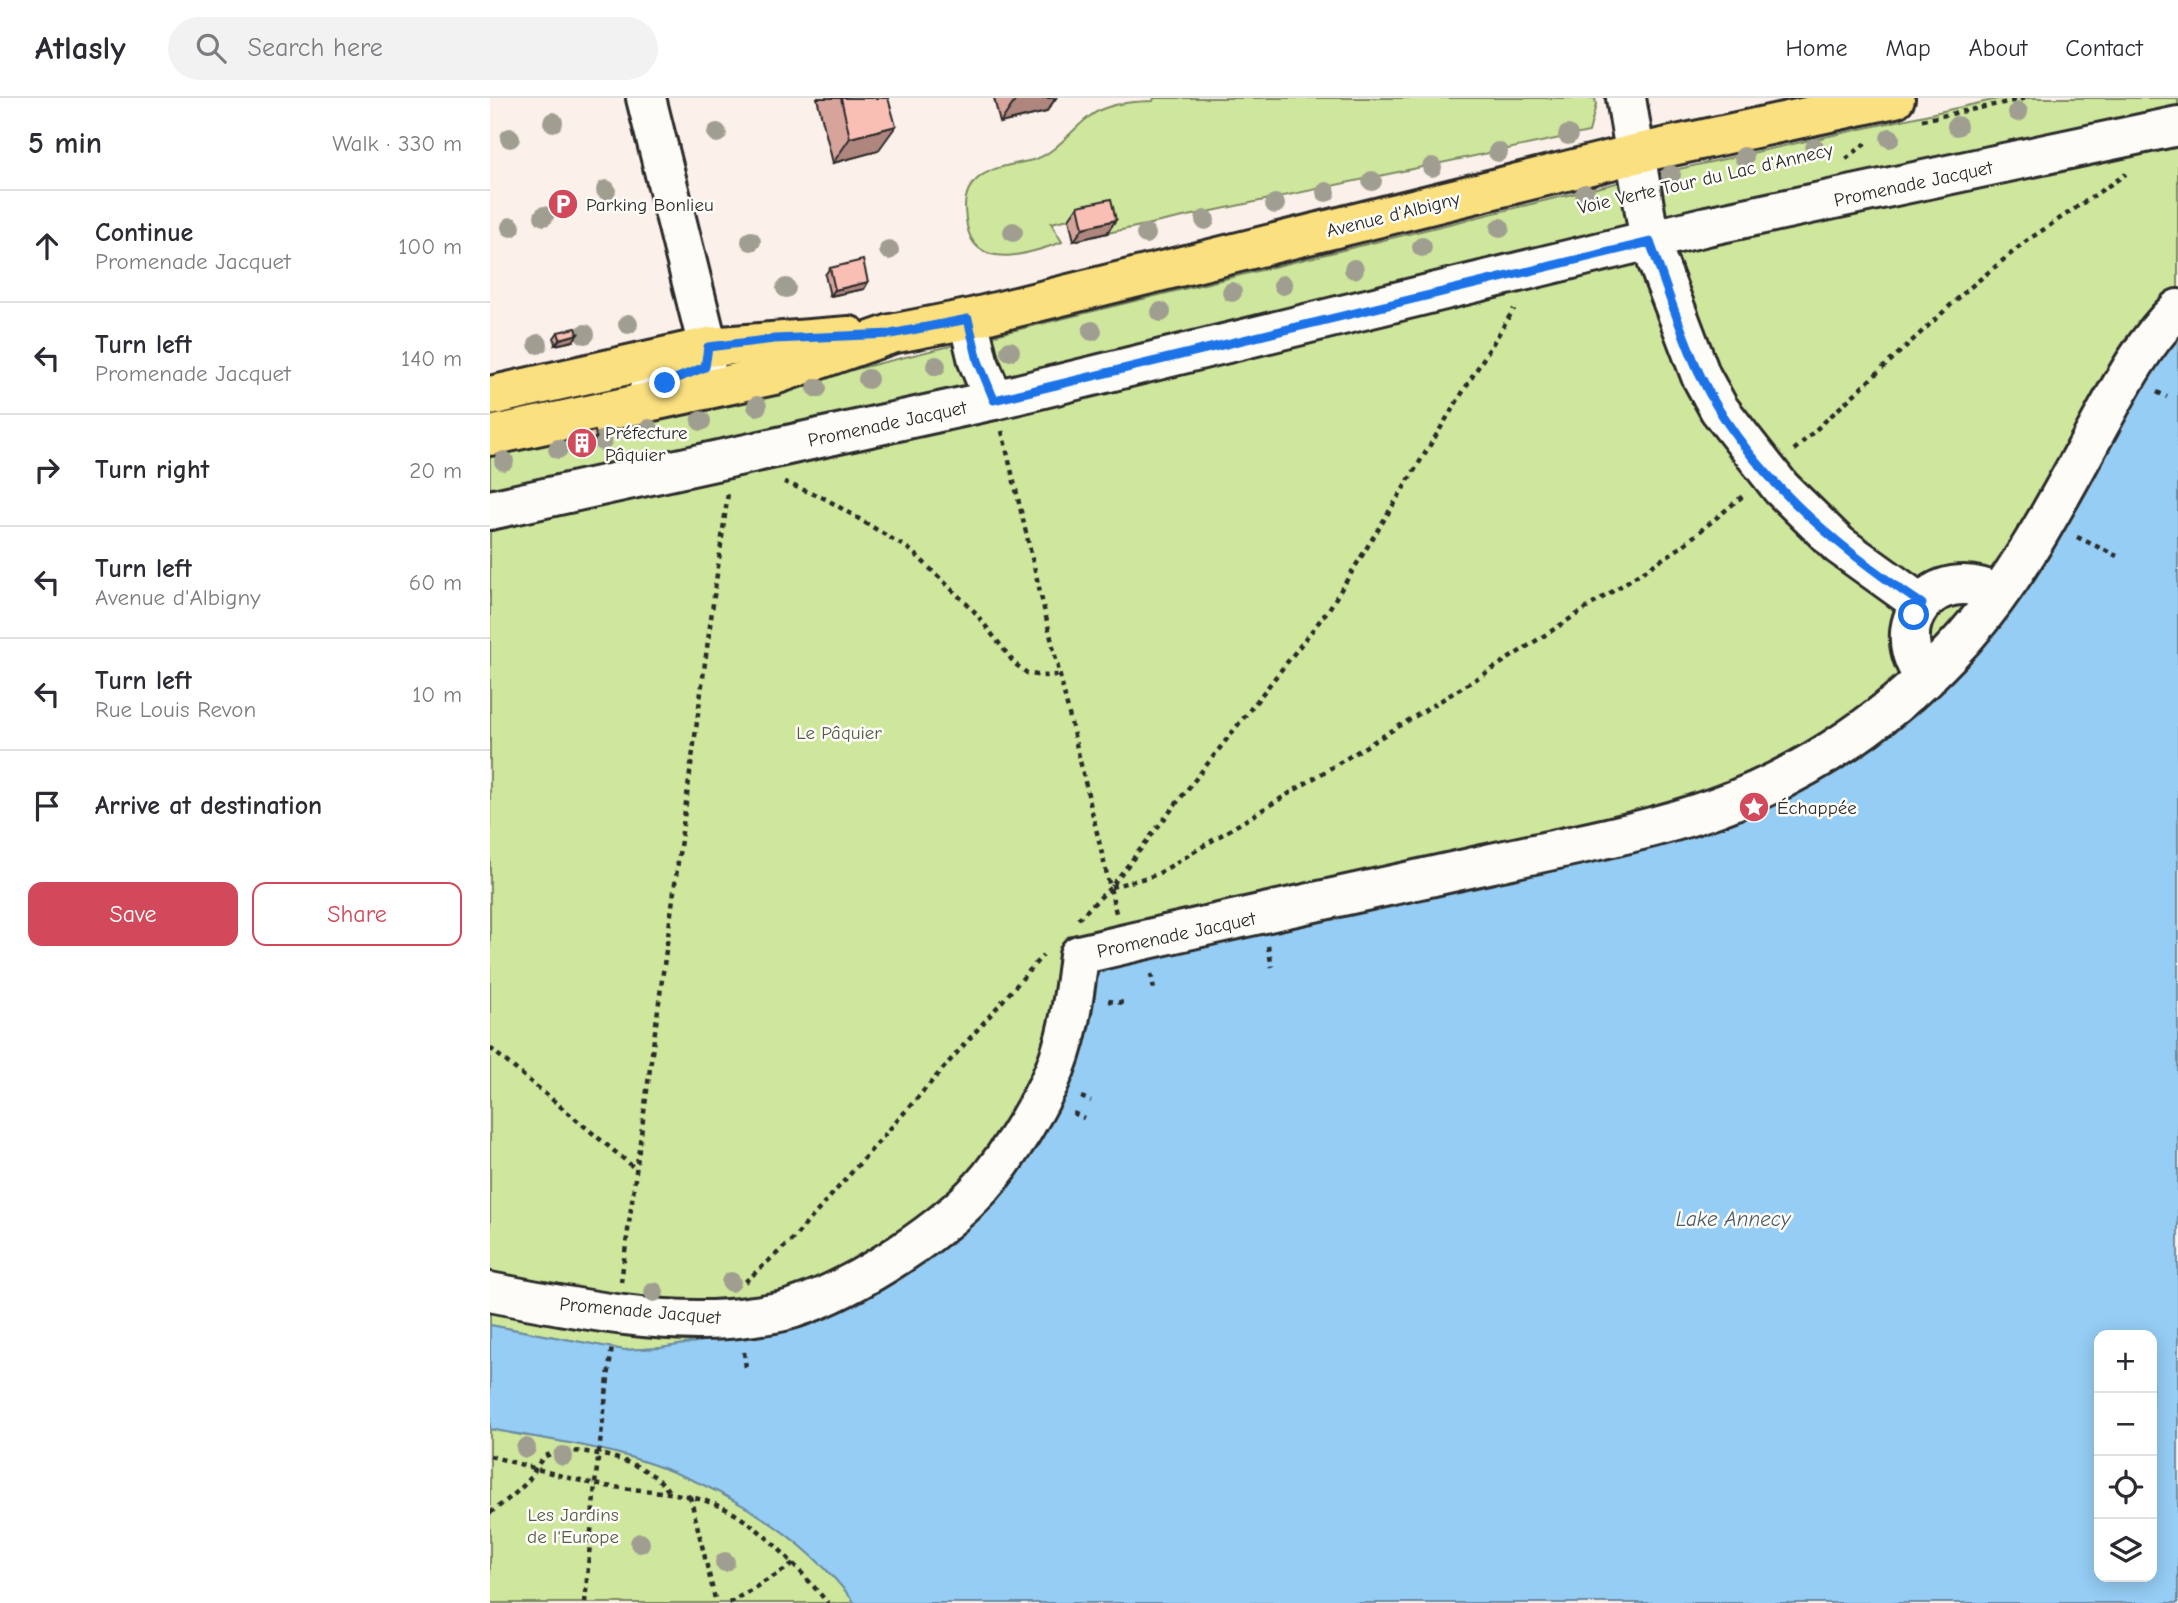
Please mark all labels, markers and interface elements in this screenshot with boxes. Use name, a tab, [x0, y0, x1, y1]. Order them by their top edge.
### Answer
search box	[168, 17, 658, 80]
text: Atlasly	[35, 29, 126, 67]
icon: search	[192, 29, 230, 67]
text: Search here	[248, 33, 383, 63]
text: Home	[1786, 34, 1847, 62]
text: Map	[1885, 34, 1931, 62]
text: About	[1969, 34, 2027, 62]
text: Contact	[2065, 34, 2143, 62]
text: 5 min	[28, 126, 102, 161]
text: Walk · 330 m	[332, 130, 462, 157]
street label: Voie Verte Tour du Lac d'Annecy	[1575, 139, 1836, 219]
street label: Promenade Jacquet	[1832, 156, 1995, 212]
parking icon: Parking Bonlieu	[546, 187, 580, 221]
street label: Avenue d'Albigny	[1324, 188, 1463, 242]
place label: Parking Bonlieu	[586, 194, 714, 216]
text: Continue	[95, 218, 193, 248]
icon: ahead	[28, 227, 66, 265]
text: 100 m	[398, 233, 462, 260]
text: Promenade Jacquet	[95, 248, 291, 275]
text: Turn left	[95, 330, 192, 360]
icon: left	[28, 339, 66, 377]
text: 140 m	[401, 345, 462, 372]
text: Promenade Jacquet	[95, 360, 291, 387]
route end	[649, 367, 680, 398]
street label: Promenade Jacquet	[806, 396, 969, 452]
place label: Préfecture Pâquier	[605, 422, 688, 466]
building icon: Préfecture Pâquier	[565, 426, 599, 460]
icon: right	[28, 451, 66, 489]
text: Turn right	[95, 455, 209, 485]
text: 20 m	[409, 457, 462, 484]
text: Turn left	[95, 554, 192, 584]
icon: left	[28, 563, 66, 601]
text: 60 m	[409, 569, 462, 596]
text: Avenue d'Albigny	[95, 584, 261, 611]
route start	[1898, 599, 1929, 630]
text: Turn left	[95, 666, 192, 696]
icon: left	[28, 675, 66, 713]
text: 10 m	[412, 681, 462, 708]
text: Rue Louis Revon	[95, 696, 256, 723]
park label: Le Pâquier	[796, 722, 882, 744]
icon: arrive	[28, 787, 66, 825]
place icon: Échappée	[1737, 790, 1771, 824]
text: Arrive at destination	[95, 791, 322, 821]
place label: Échappée	[1777, 797, 1857, 819]
button: Save	[28, 882, 238, 946]
button: Share	[252, 882, 462, 946]
street label: Promenade Jacquet	[1095, 907, 1258, 963]
water label: Lake Annecy	[1676, 1207, 1792, 1231]
street label: Promenade Jacquet	[559, 1293, 722, 1329]
map controls	[2094, 1330, 2157, 1582]
button: +	[2094, 1330, 2157, 1393]
button: −	[2094, 1393, 2157, 1456]
button: locate	[2094, 1456, 2157, 1519]
park label: Les Jardins de l'Europe	[527, 1504, 619, 1548]
button: layers	[2094, 1519, 2157, 1582]

